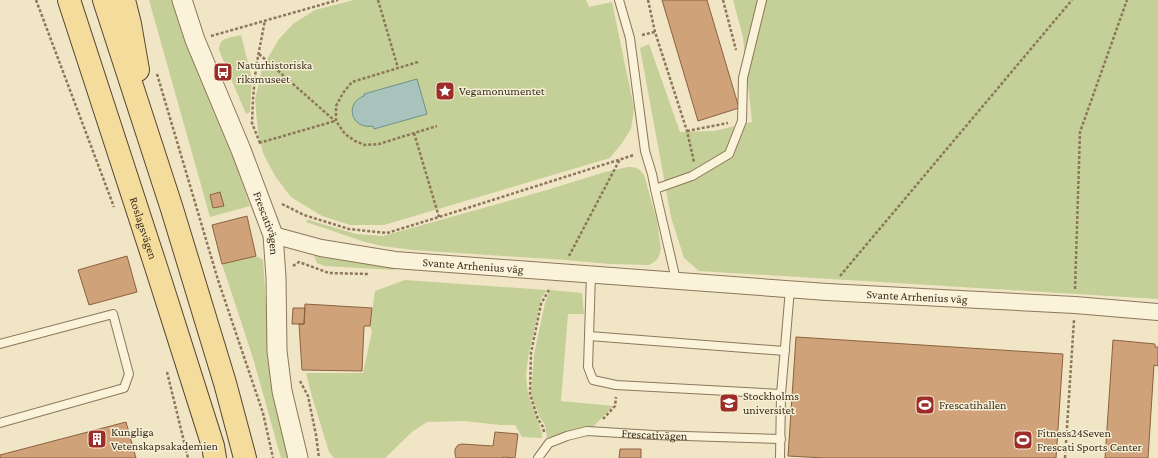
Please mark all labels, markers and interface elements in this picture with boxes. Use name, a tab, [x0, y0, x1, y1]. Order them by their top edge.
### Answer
place label: Naturhistoriska riksmuseet	[237, 58, 313, 86]
bus stop icon: Naturhistoriska riksmuseet	[212, 61, 234, 83]
place icon: Vegamonumentet	[434, 80, 456, 102]
place label: Vegamonumentet	[459, 84, 546, 98]
street label: Frescativägen	[250, 189, 281, 256]
street label: Roslagsvägen	[127, 195, 160, 262]
street label: Svante Arrhenius väg	[422, 255, 524, 277]
street label: Svante Arrhenius väg	[866, 287, 968, 306]
place label: Stockholms universitet	[743, 389, 799, 417]
school or university icon: Stockholms universitet	[718, 392, 740, 414]
sports icon: Frescatihallen	[914, 394, 936, 416]
place label: Frescatihallen	[939, 398, 1007, 412]
place label: Kungliga Vetenskapsakademien	[111, 425, 219, 453]
street label: Frescativägen	[621, 426, 688, 443]
place label: Fitness24Seven Frescati Sports Center	[1037, 426, 1143, 454]
building icon: Kungliga Vetenskapsakademien	[86, 428, 108, 450]
sports icon: Fitness24Seven Frescati Sports Center	[1012, 429, 1034, 451]

